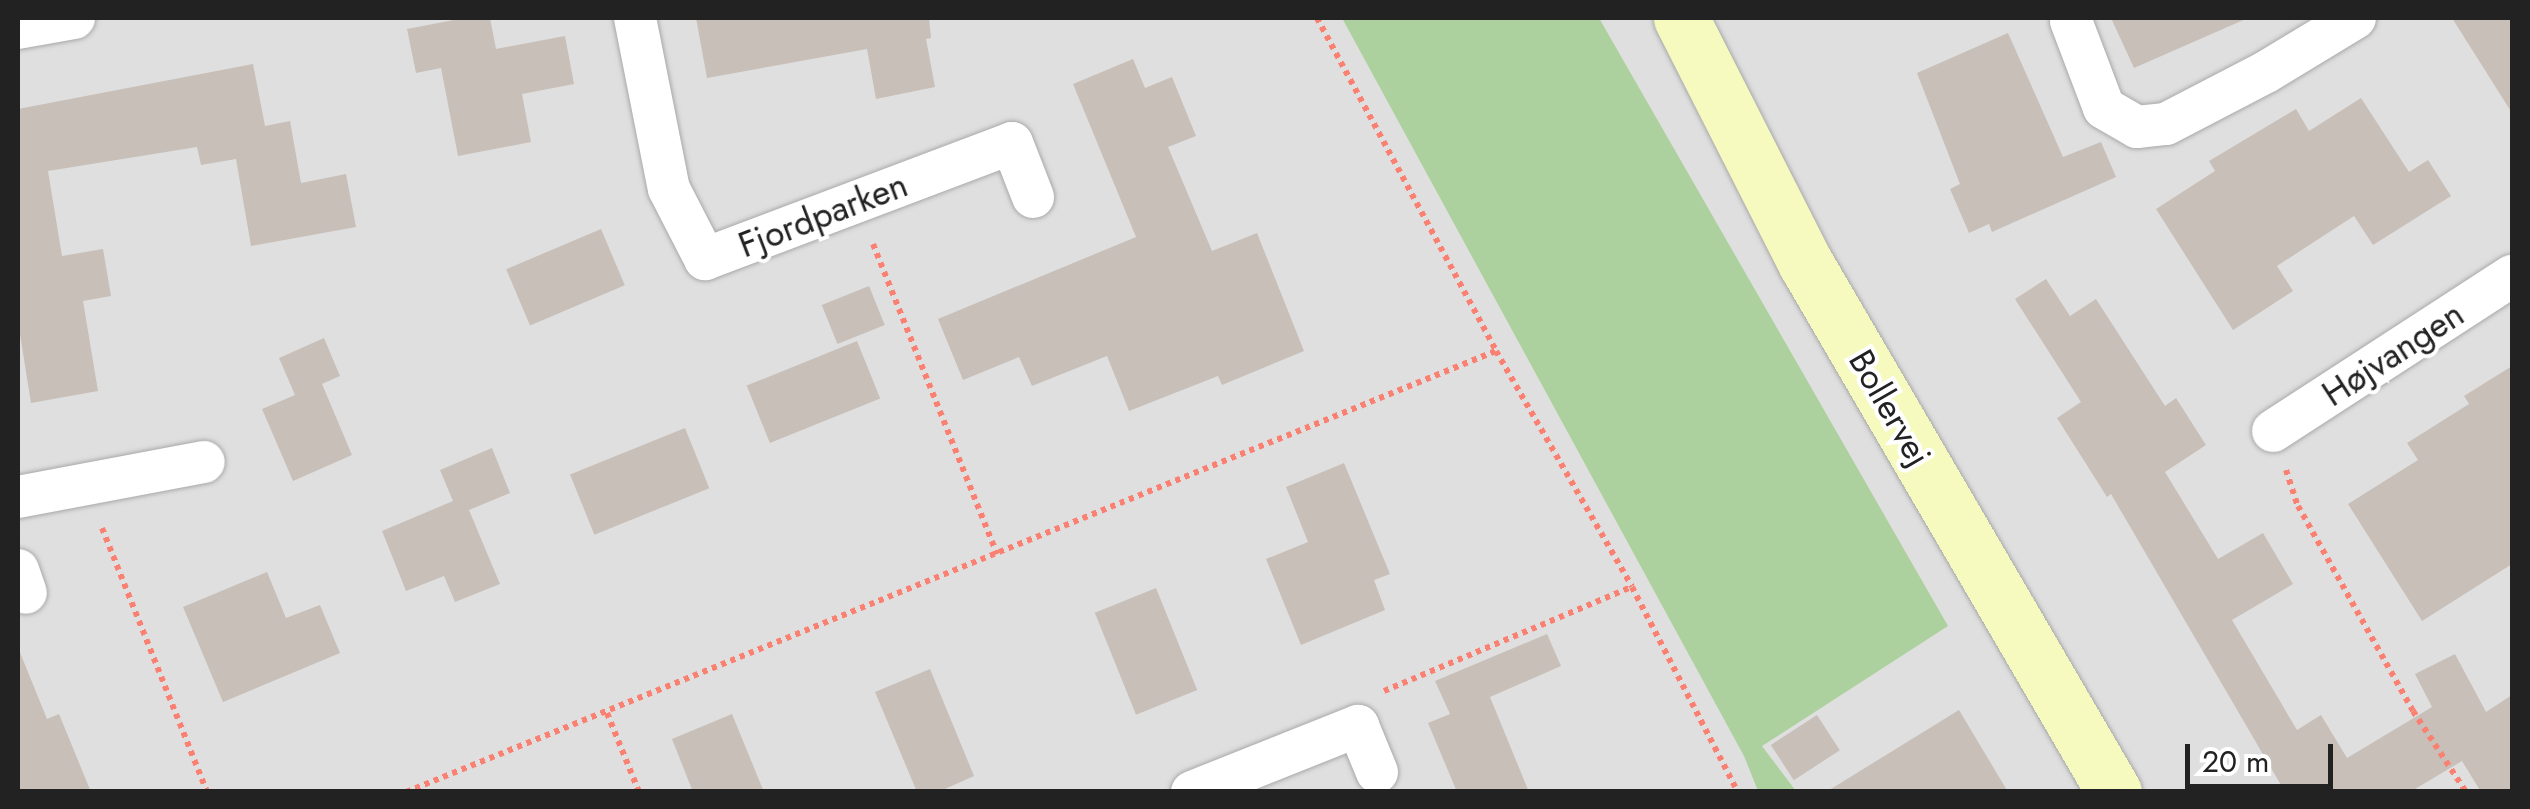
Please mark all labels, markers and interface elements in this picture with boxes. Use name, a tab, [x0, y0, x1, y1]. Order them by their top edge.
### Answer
street label: Fjordparken	[733, 164, 913, 266]
street label: Højvangen	[2315, 293, 2471, 415]
street label: Bollervej	[1840, 342, 1940, 474]
scale bar	[2190, 724, 2338, 786]
text: 20 m	[2202, 740, 2269, 783]

